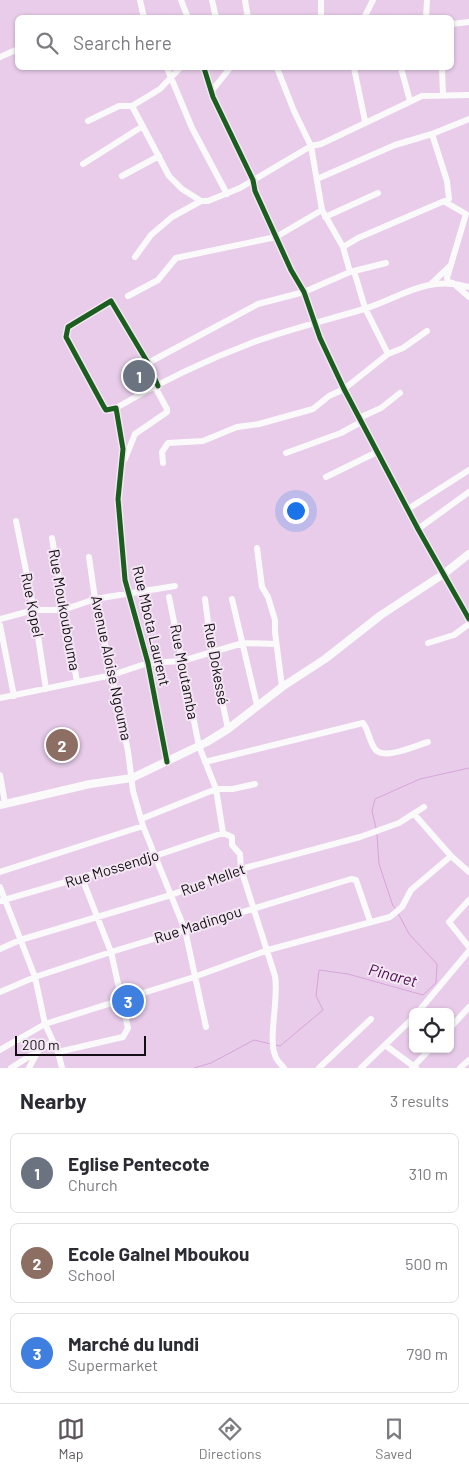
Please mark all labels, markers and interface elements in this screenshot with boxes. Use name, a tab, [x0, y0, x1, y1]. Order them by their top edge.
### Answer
search box	[15, 15, 454, 70]
icon: search	[33, 29, 61, 57]
text: Search here	[73, 31, 172, 54]
pin: 1	[123, 357, 155, 395]
your location	[283, 498, 309, 524]
street label: Rue Moukoubouma	[45, 548, 85, 672]
street label: Rue Mbota Laurent	[129, 564, 175, 687]
street label: Rue Kopel	[18, 571, 48, 638]
street label: Avenue Aloise Ngouma	[88, 594, 136, 742]
street label: Rue Dokessé	[201, 621, 233, 706]
street label: Rue Moutamba	[167, 623, 203, 721]
pin: 2	[46, 726, 78, 764]
street label: Rue Mossendjo	[63, 845, 161, 891]
street label: Rue Mellet	[178, 859, 247, 899]
street label: Rue Madingou	[152, 901, 244, 947]
water label: Pinaret	[367, 959, 420, 990]
pin: 3	[112, 982, 144, 1020]
map controls	[409, 1008, 454, 1053]
button: locate	[409, 1008, 454, 1053]
scale bar	[15, 1033, 146, 1056]
text: 200 m	[22, 1036, 60, 1053]
text: Nearby	[20, 1088, 86, 1113]
text: 3 results	[390, 1091, 449, 1110]
text: Eglise Pentecote	[68, 1152, 210, 1175]
text: 1	[34, 1164, 40, 1183]
text: 310 m	[409, 1164, 448, 1183]
text: Church	[68, 1175, 118, 1194]
text: Ecole Galnel Mboukou	[68, 1242, 249, 1265]
text: 2	[33, 1254, 41, 1273]
text: 500 m	[405, 1254, 448, 1273]
text: School	[68, 1265, 115, 1284]
text: Marché du lundi	[68, 1332, 199, 1355]
text: 3	[33, 1344, 41, 1363]
text: 790 m	[407, 1344, 448, 1363]
text: Supermarket	[68, 1355, 158, 1374]
tab: Map	[57, 1415, 85, 1462]
tab: Directions	[199, 1415, 261, 1462]
tab: Saved	[375, 1415, 412, 1462]

